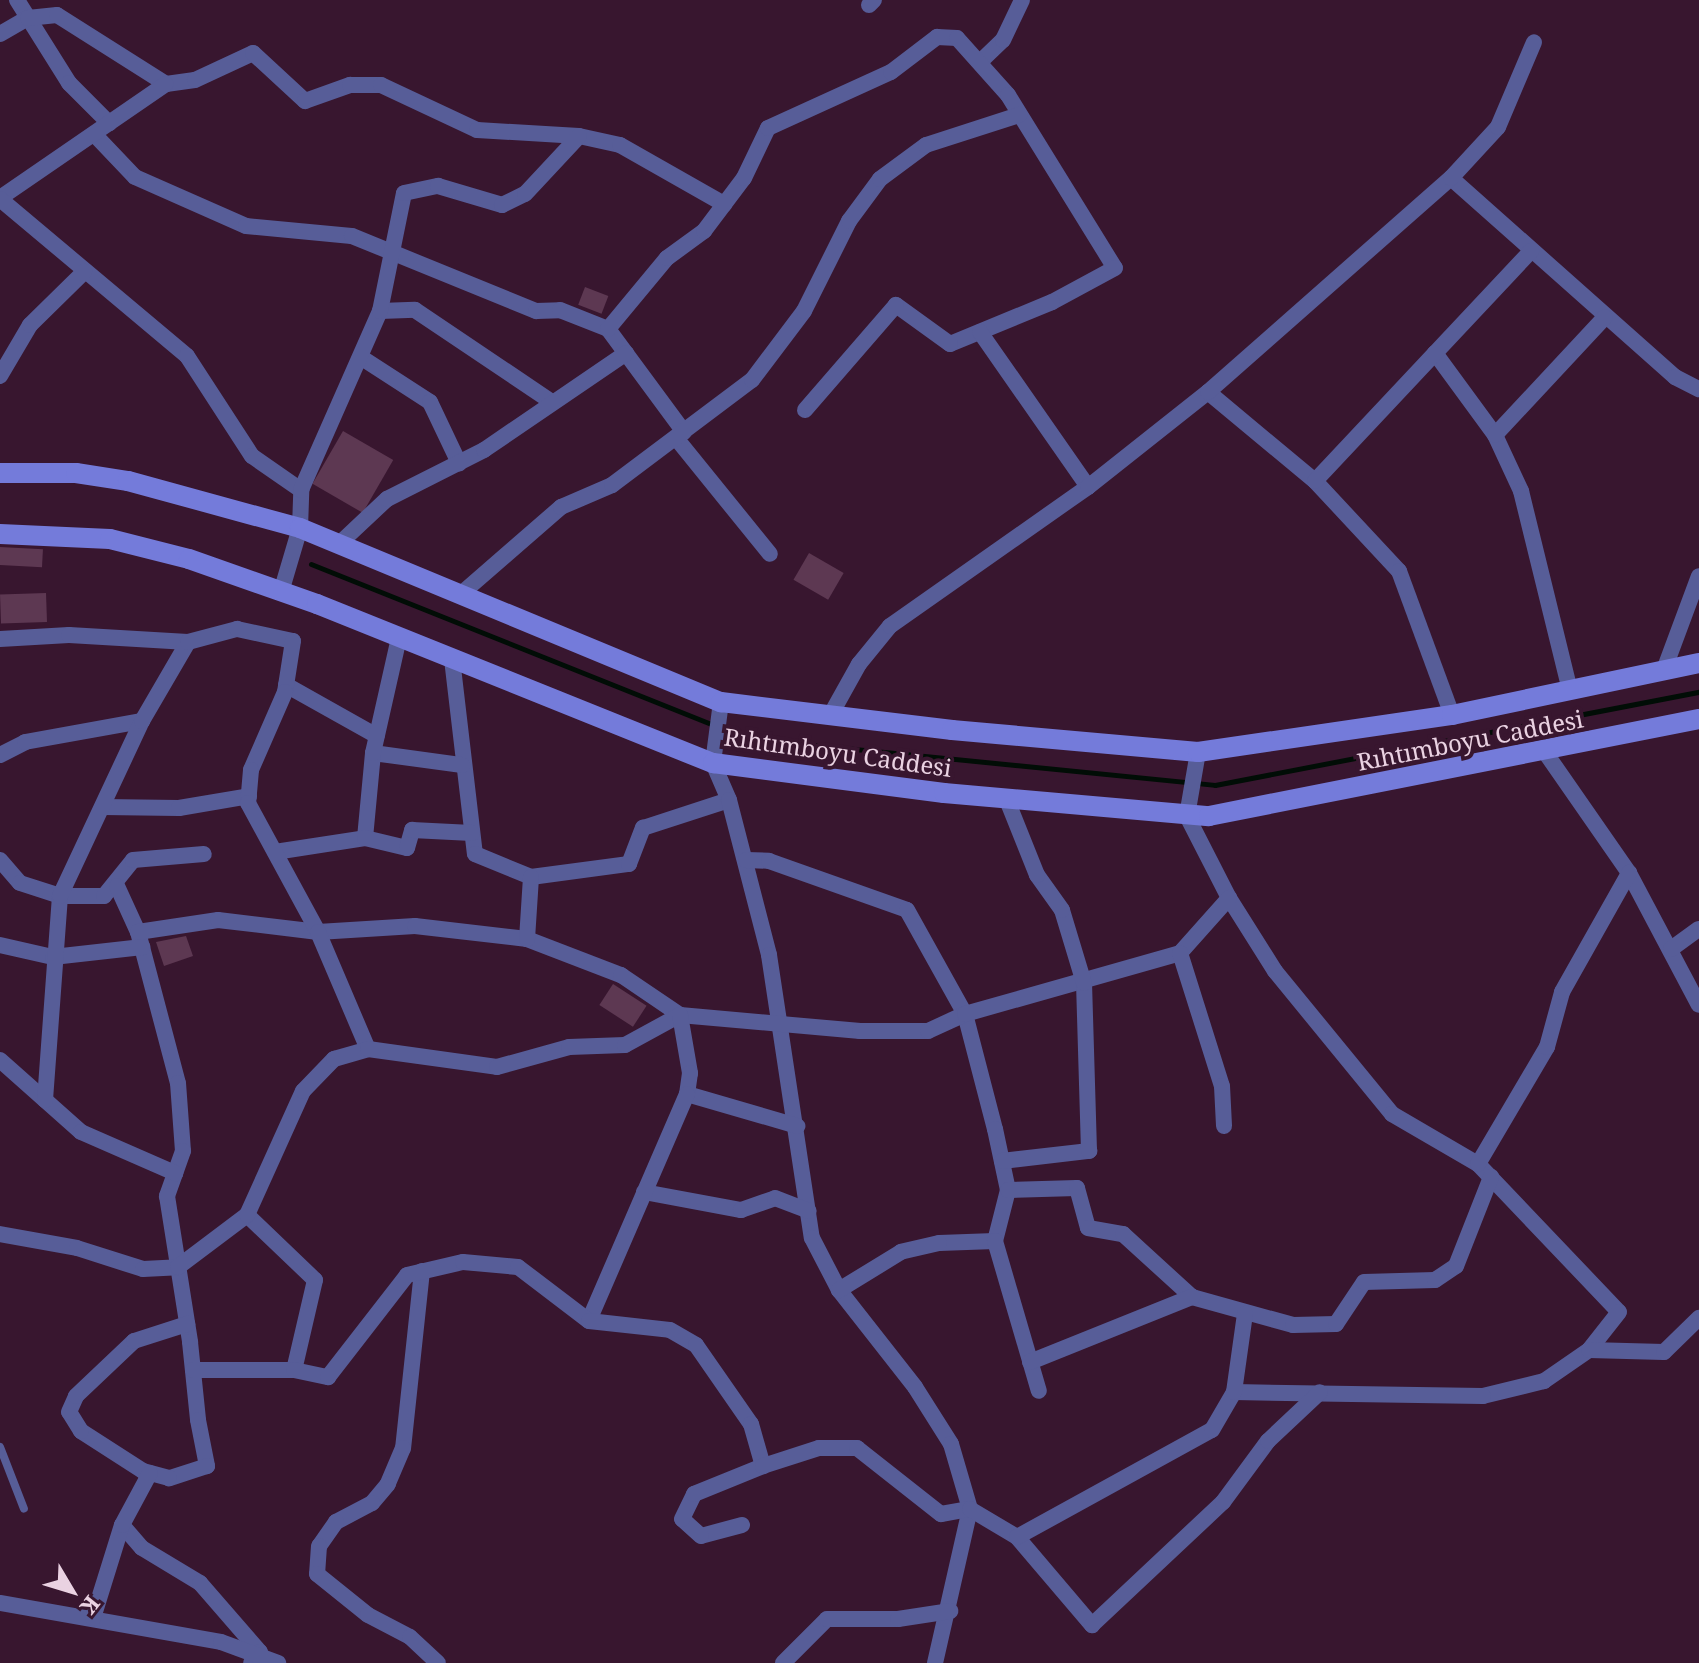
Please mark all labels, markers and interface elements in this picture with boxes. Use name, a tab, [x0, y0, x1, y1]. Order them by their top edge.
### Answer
street label: Rıhtımboyu Caddesi	[1355, 704, 1585, 776]
street label: Rıhtımboyu Caddesi	[722, 722, 954, 782]
north arrow	[32, 1551, 112, 1631]
text: K	[74, 1590, 108, 1621]

